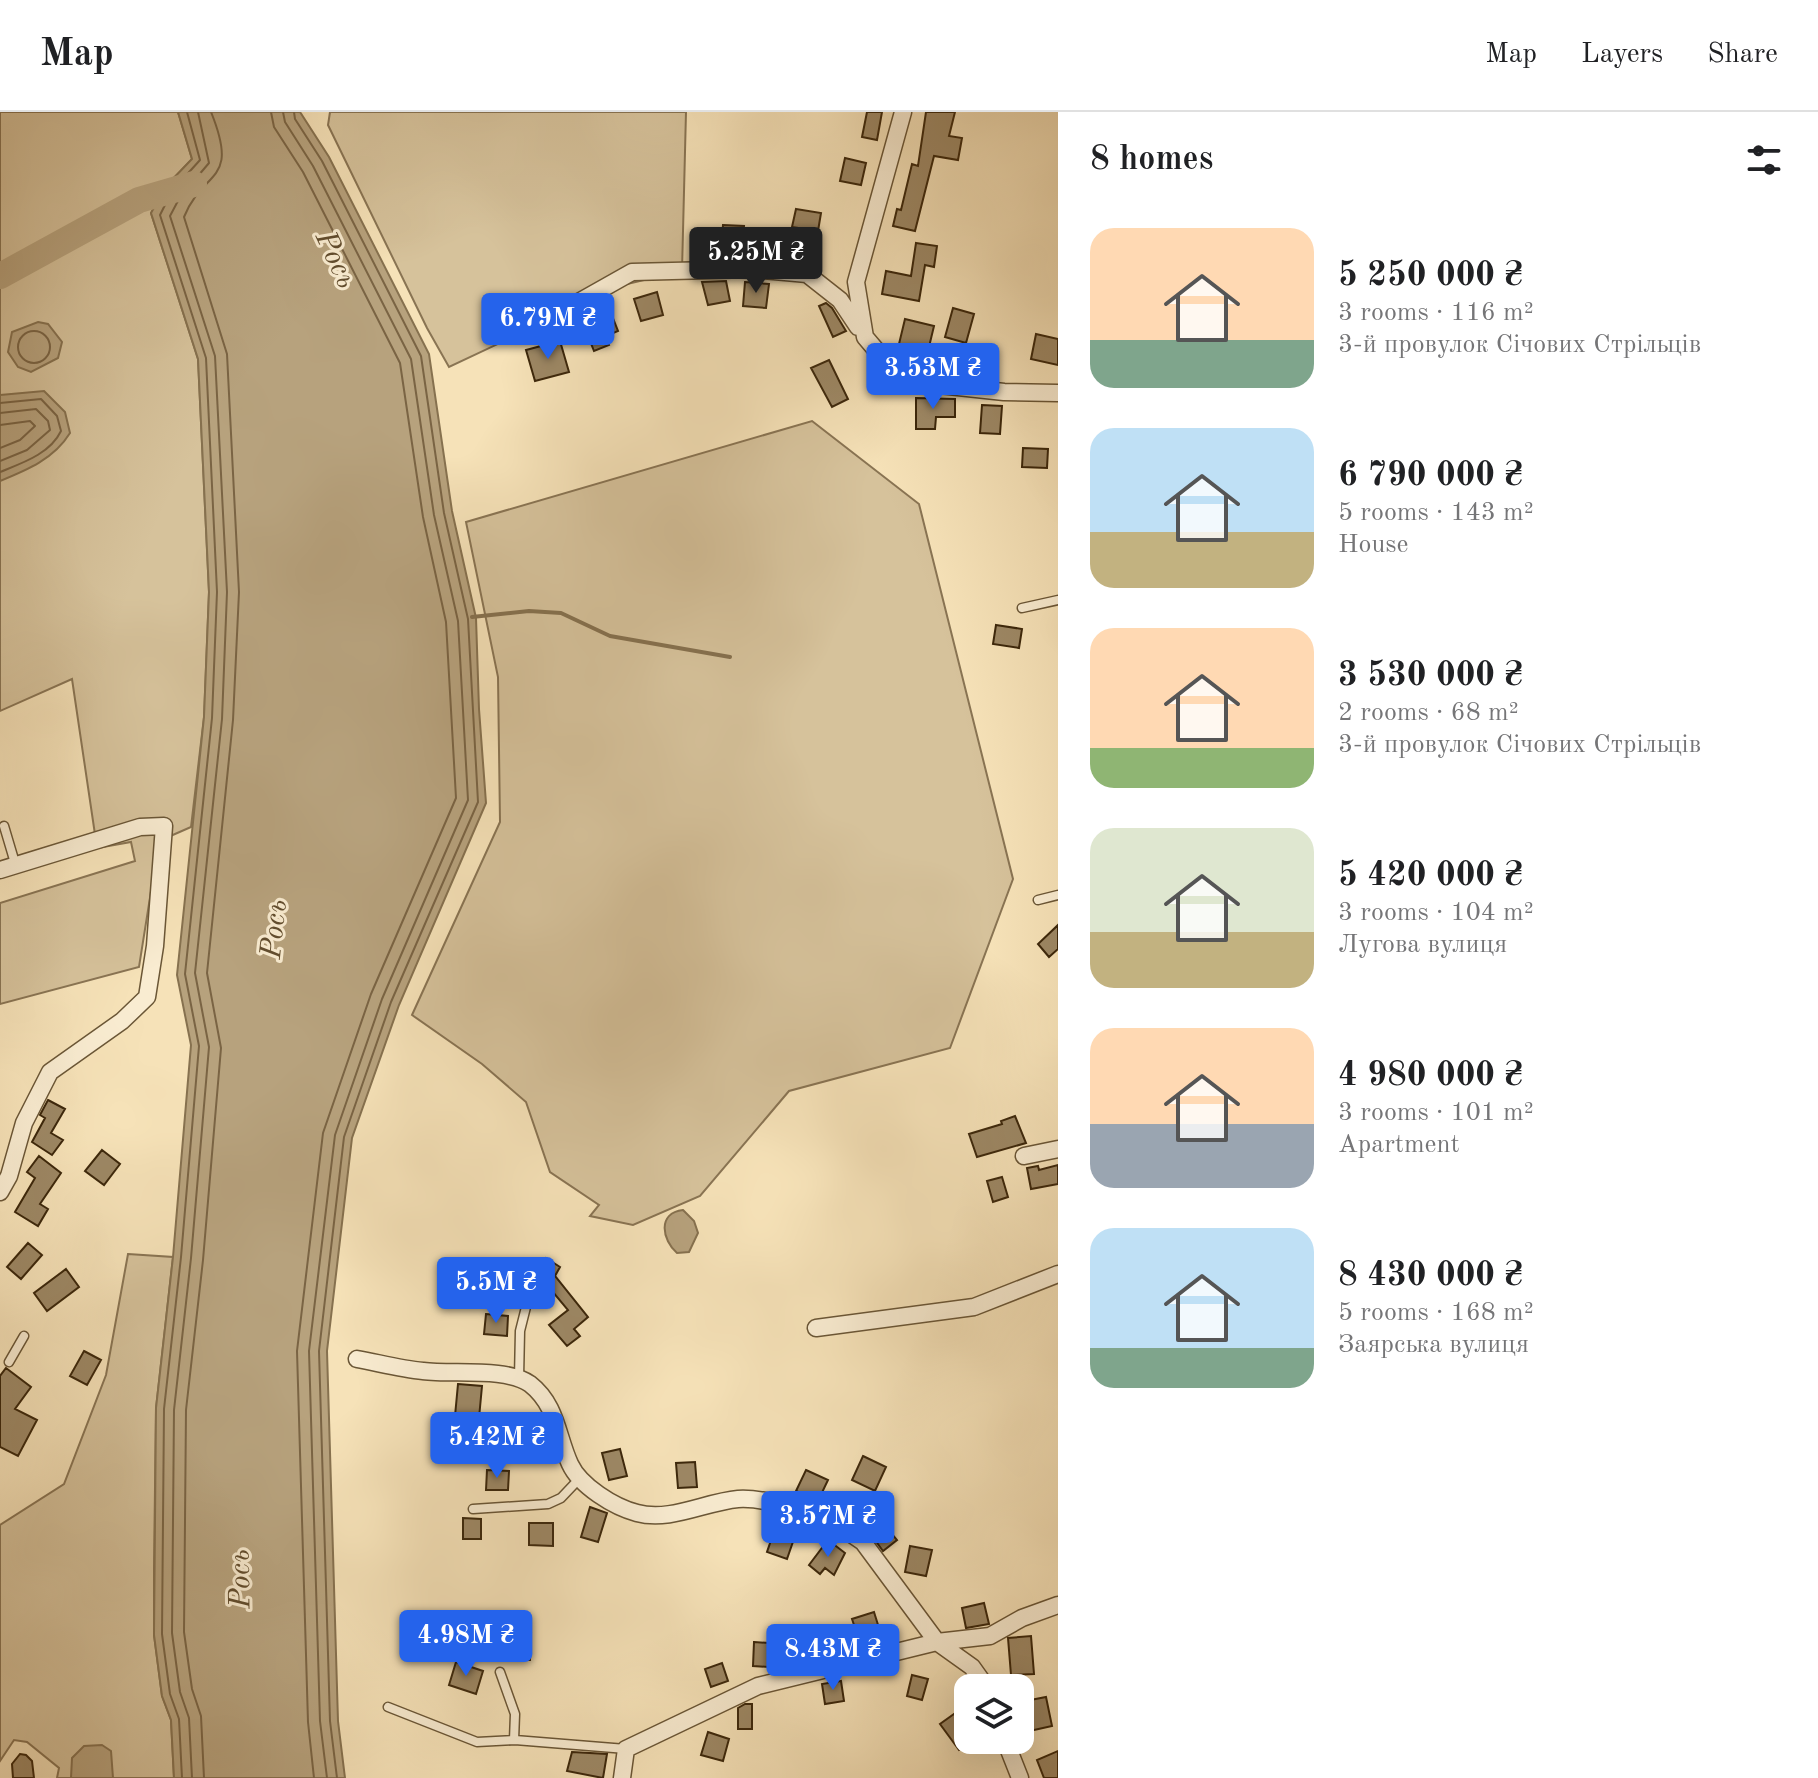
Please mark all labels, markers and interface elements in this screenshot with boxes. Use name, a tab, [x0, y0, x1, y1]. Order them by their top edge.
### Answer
text: Map	[40, 36, 114, 74]
text: Map	[1485, 41, 1537, 69]
text: Layers	[1581, 41, 1663, 69]
text: Share	[1707, 41, 1778, 69]
icon: filters	[1742, 138, 1786, 182]
text: 8 homes	[1090, 143, 1213, 177]
water label: Рось	[309, 225, 361, 293]
pin: 5.25M ₴	[682, 227, 830, 295]
text: 5.25M ₴	[707, 240, 805, 266]
text: 5 250 000 ₴	[1338, 259, 1523, 293]
icon: home	[1154, 260, 1250, 356]
pin: 6.79M ₴	[474, 293, 622, 361]
text: 3 rooms · 116 m²	[1338, 300, 1534, 326]
text: 6.79M ₴	[499, 306, 597, 332]
text: 3-й провулок Січових Стрільців	[1338, 332, 1701, 358]
pin: 3.53M ₴	[859, 343, 1007, 411]
text: 3.53M ₴	[884, 356, 982, 382]
text: 6 790 000 ₴	[1338, 459, 1523, 493]
icon: home	[1154, 460, 1250, 556]
text: 5 rooms · 143 m²	[1338, 500, 1534, 526]
text: House	[1338, 532, 1409, 558]
text: 3 530 000 ₴	[1338, 659, 1523, 693]
icon: home	[1154, 660, 1250, 756]
text: 2 rooms · 68 m²	[1338, 700, 1519, 726]
text: 3-й провулок Січових Стрільців	[1338, 732, 1701, 758]
text: 5 420 000 ₴	[1338, 859, 1523, 893]
icon: home	[1154, 860, 1250, 956]
water label: Рось	[257, 898, 293, 962]
text: 3 rooms · 104 m²	[1338, 900, 1534, 926]
text: Лугова вулиця	[1338, 932, 1507, 958]
text: 4 980 000 ₴	[1338, 1059, 1523, 1093]
icon: home	[1154, 1060, 1250, 1156]
text: 3 rooms · 101 m²	[1338, 1100, 1534, 1126]
text: Apartment	[1338, 1132, 1460, 1158]
pin: 5.5M ₴	[431, 1257, 561, 1325]
text: 8 430 000 ₴	[1338, 1259, 1523, 1293]
icon: home	[1154, 1260, 1250, 1356]
text: 5.5M ₴	[455, 1270, 537, 1296]
text: 5 rooms · 168 m²	[1338, 1300, 1534, 1326]
text: Заярська вулиця	[1338, 1332, 1529, 1358]
pin: 5.42M ₴	[423, 1412, 571, 1480]
text: 5.42M ₴	[448, 1425, 546, 1451]
pin: 3.57M ₴	[754, 1491, 902, 1559]
text: 3.57M ₴	[779, 1504, 877, 1530]
water label: Рось	[225, 1549, 257, 1610]
pin: 4.98M ₴	[392, 1610, 540, 1678]
text: 4.98M ₴	[417, 1623, 515, 1649]
pin: 8.43M ₴	[759, 1624, 907, 1692]
text: 8.43M ₴	[784, 1637, 882, 1663]
map controls	[954, 1674, 1034, 1754]
button: layers	[954, 1674, 1034, 1754]

